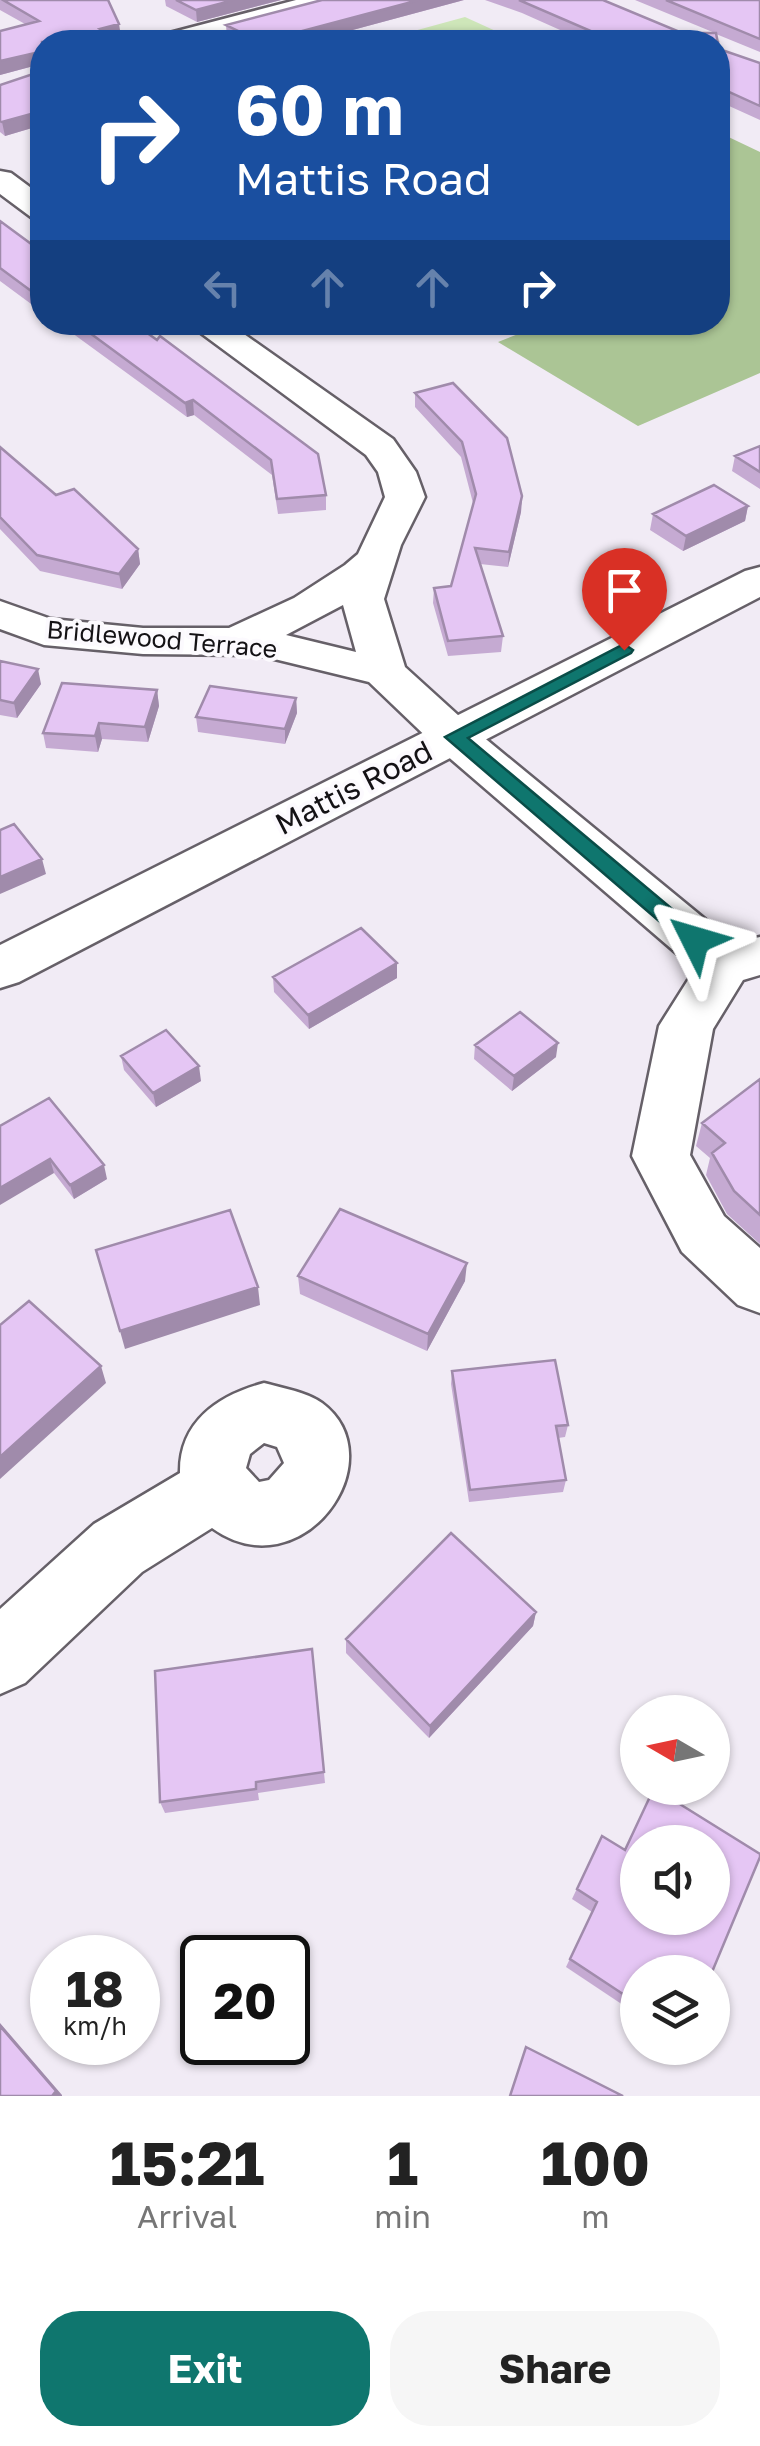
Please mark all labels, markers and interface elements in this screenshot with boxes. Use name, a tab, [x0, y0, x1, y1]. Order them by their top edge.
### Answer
text: 60 m	[235, 66, 404, 150]
icon: right	[70, 70, 200, 200]
text: Mattis Road	[235, 151, 492, 205]
icon: left	[195, 260, 250, 315]
icon: ahead	[300, 260, 355, 315]
icon: ahead	[405, 260, 460, 315]
icon: right	[510, 260, 565, 315]
pin	[582, 548, 667, 651]
icon: arrive	[597, 563, 652, 618]
street label: Bridlewood Terrace	[45, 613, 279, 664]
street label: Mattis Road	[269, 732, 438, 842]
position arrow	[643, 888, 747, 992]
north arrow	[620, 1695, 730, 1805]
map controls	[620, 1695, 730, 2065]
button: sound	[620, 1825, 730, 1935]
speed limit sign: 20	[180, 1935, 310, 2065]
button: layers	[620, 1955, 730, 2065]
text: 18	[66, 1958, 124, 2018]
text: km/h	[63, 2010, 127, 2041]
text: 15:21	[110, 2126, 264, 2198]
text: 1	[387, 2126, 418, 2198]
text: 100	[541, 2126, 650, 2198]
text: Arrival	[137, 2197, 237, 2235]
text: min	[374, 2197, 431, 2235]
text: m	[581, 2197, 610, 2235]
button: Exit	[40, 2311, 370, 2426]
button: Share	[390, 2311, 720, 2426]

